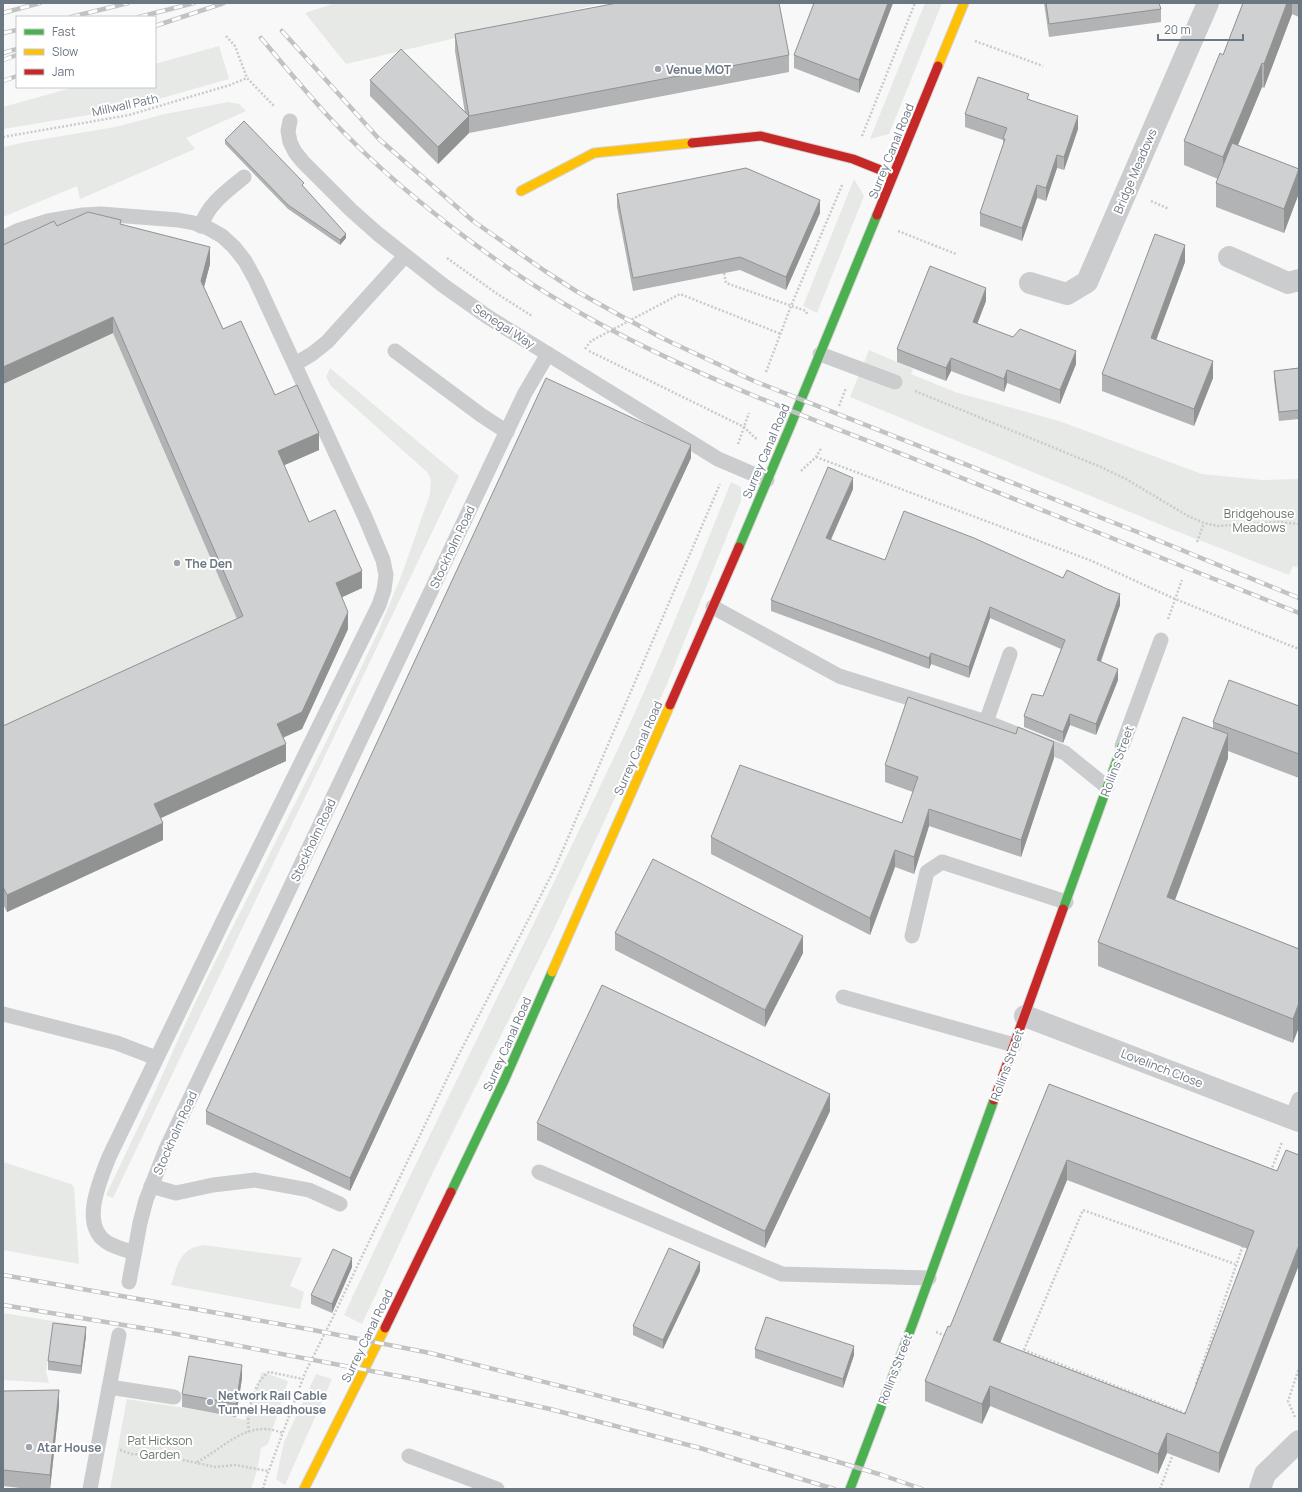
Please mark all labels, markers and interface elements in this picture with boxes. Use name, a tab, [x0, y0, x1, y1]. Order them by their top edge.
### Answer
legend	[16, 16, 156, 88]
scale bar	[1158, 16, 1243, 42]
text: 20 m	[1164, 21, 1191, 38]
text: Fast	[52, 23, 76, 40]
text: Slow	[52, 43, 78, 60]
place label: Venue MOT	[666, 61, 732, 78]
text: Jam	[52, 63, 74, 80]
marker: Venue MOT	[653, 64, 663, 74]
street label: Millwall Path	[90, 90, 160, 120]
street label: Surrey Canal Road	[864, 101, 918, 201]
street label: Bridge Meadows	[1109, 126, 1161, 216]
street label: Senegal Way	[470, 300, 539, 353]
street label: Surrey Canal Road	[738, 401, 794, 501]
street label: Stockholm Road	[425, 503, 479, 591]
park label: Bridgehouse Meadows	[1224, 505, 1294, 536]
place label: The Den	[185, 555, 232, 572]
marker: The Den	[172, 558, 182, 568]
street label: Surrey Canal Road	[610, 698, 666, 798]
street label: Rollins Street	[1096, 723, 1138, 799]
street label: Stockholm Road	[286, 796, 340, 884]
street label: Surrey Canal Road	[479, 994, 535, 1094]
street label: Rollins Street	[986, 1027, 1028, 1103]
street label: Lovelinch Close	[1119, 1045, 1205, 1091]
street label: Stockholm Road	[149, 1089, 201, 1177]
street label: Surrey Canal Road	[337, 1287, 397, 1385]
street label: Rollins Street	[874, 1331, 916, 1407]
place label: Network Rail Cable Tunnel Headhouse	[218, 1387, 327, 1418]
marker: Network Rail Cable Tunnel Headhouse	[205, 1397, 215, 1407]
park label: Pat Hickson Garden	[128, 1432, 192, 1463]
place label: Atar House	[37, 1439, 101, 1456]
marker: Atar House	[24, 1442, 34, 1452]

